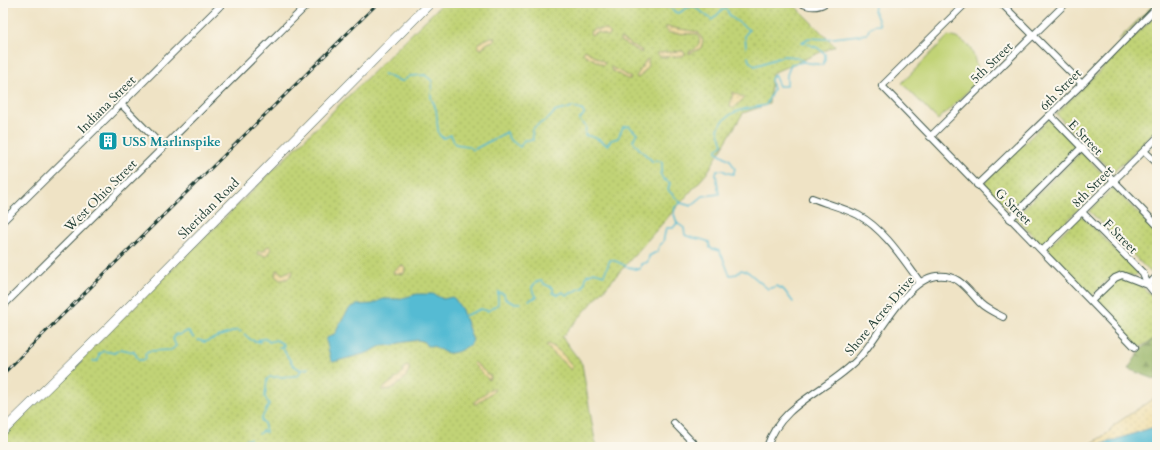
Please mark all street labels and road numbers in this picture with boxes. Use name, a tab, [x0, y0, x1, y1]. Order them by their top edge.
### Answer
street label: 5th Street	[966, 38, 1017, 87]
street label: 6th Street	[1036, 65, 1086, 115]
street label: Indiana Street	[74, 72, 140, 138]
street label: E Street	[1064, 116, 1107, 159]
street label: West Ohio Street	[60, 155, 141, 237]
street label: 8th Street	[1068, 162, 1118, 212]
street label: Sheridan Road	[174, 174, 243, 243]
street label: G Street	[991, 184, 1036, 229]
street label: F Street	[1099, 215, 1142, 258]
street label: Shore Acres Drive	[841, 272, 919, 360]

